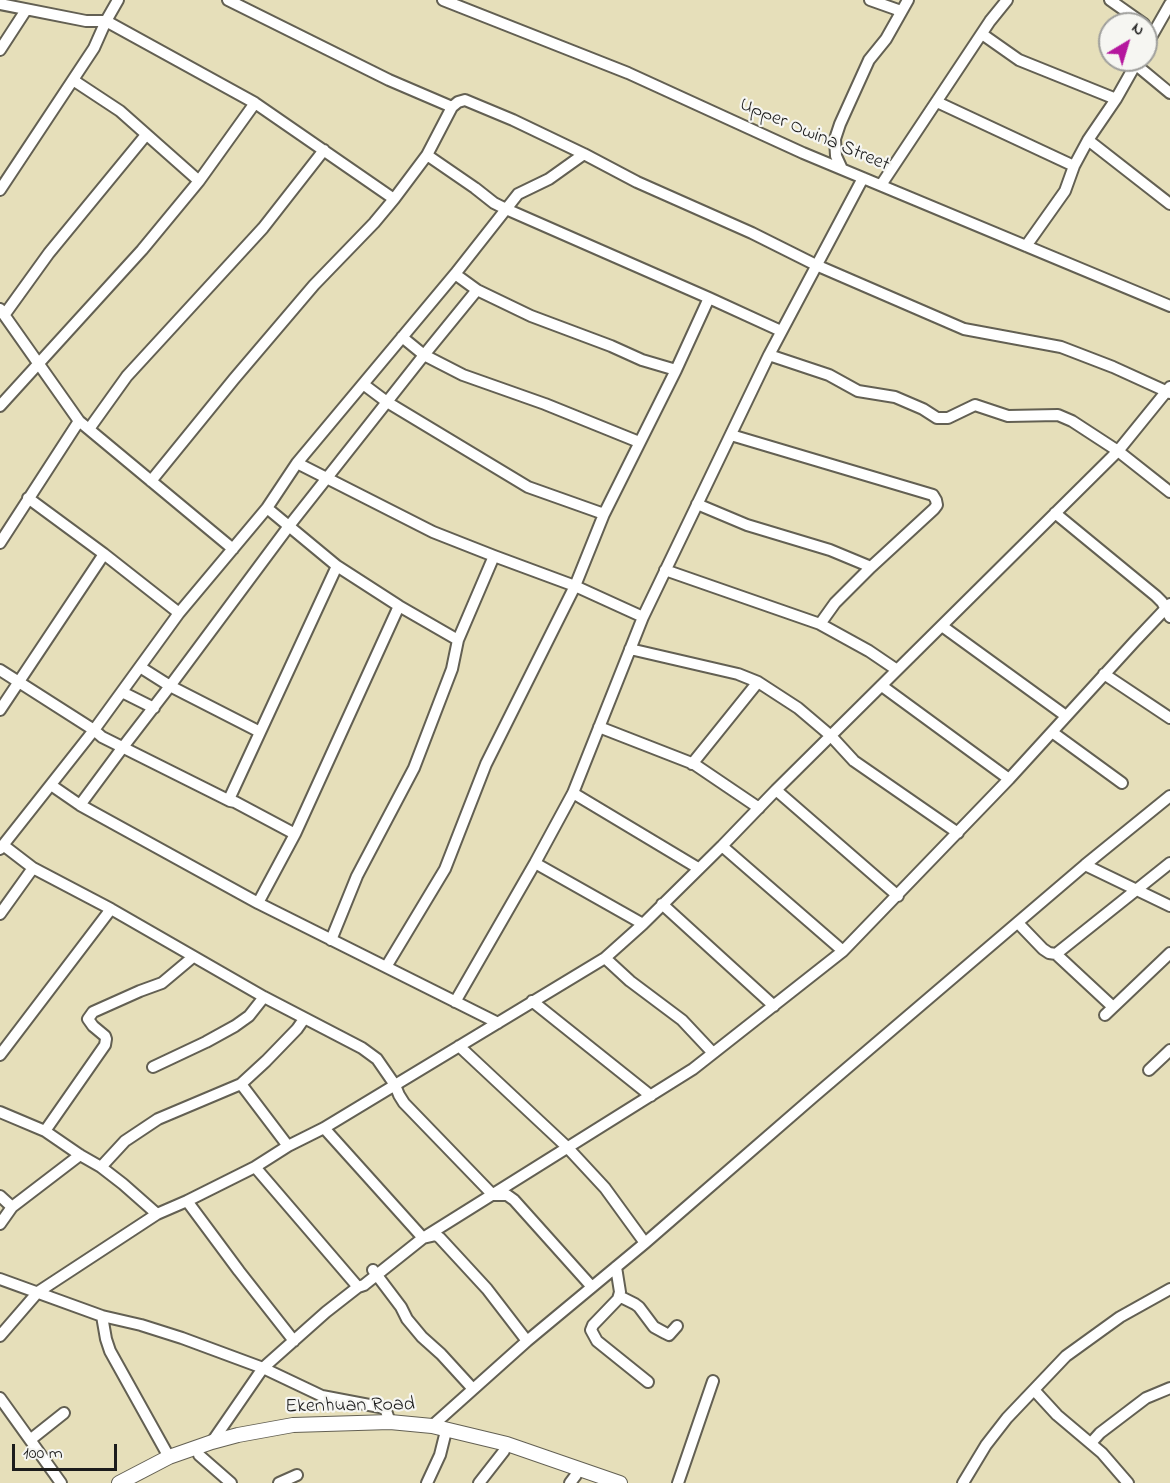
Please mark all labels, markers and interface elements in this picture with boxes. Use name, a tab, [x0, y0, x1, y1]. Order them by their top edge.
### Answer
north arrow	[1098, 12, 1158, 72]
text: N	[1126, 17, 1149, 42]
street label: Upper Owina Street	[735, 94, 893, 178]
street label: Ekenhuan Road	[285, 1394, 415, 1420]
scale bar	[15, 1432, 120, 1470]
text: 100 m	[23, 1441, 63, 1467]

